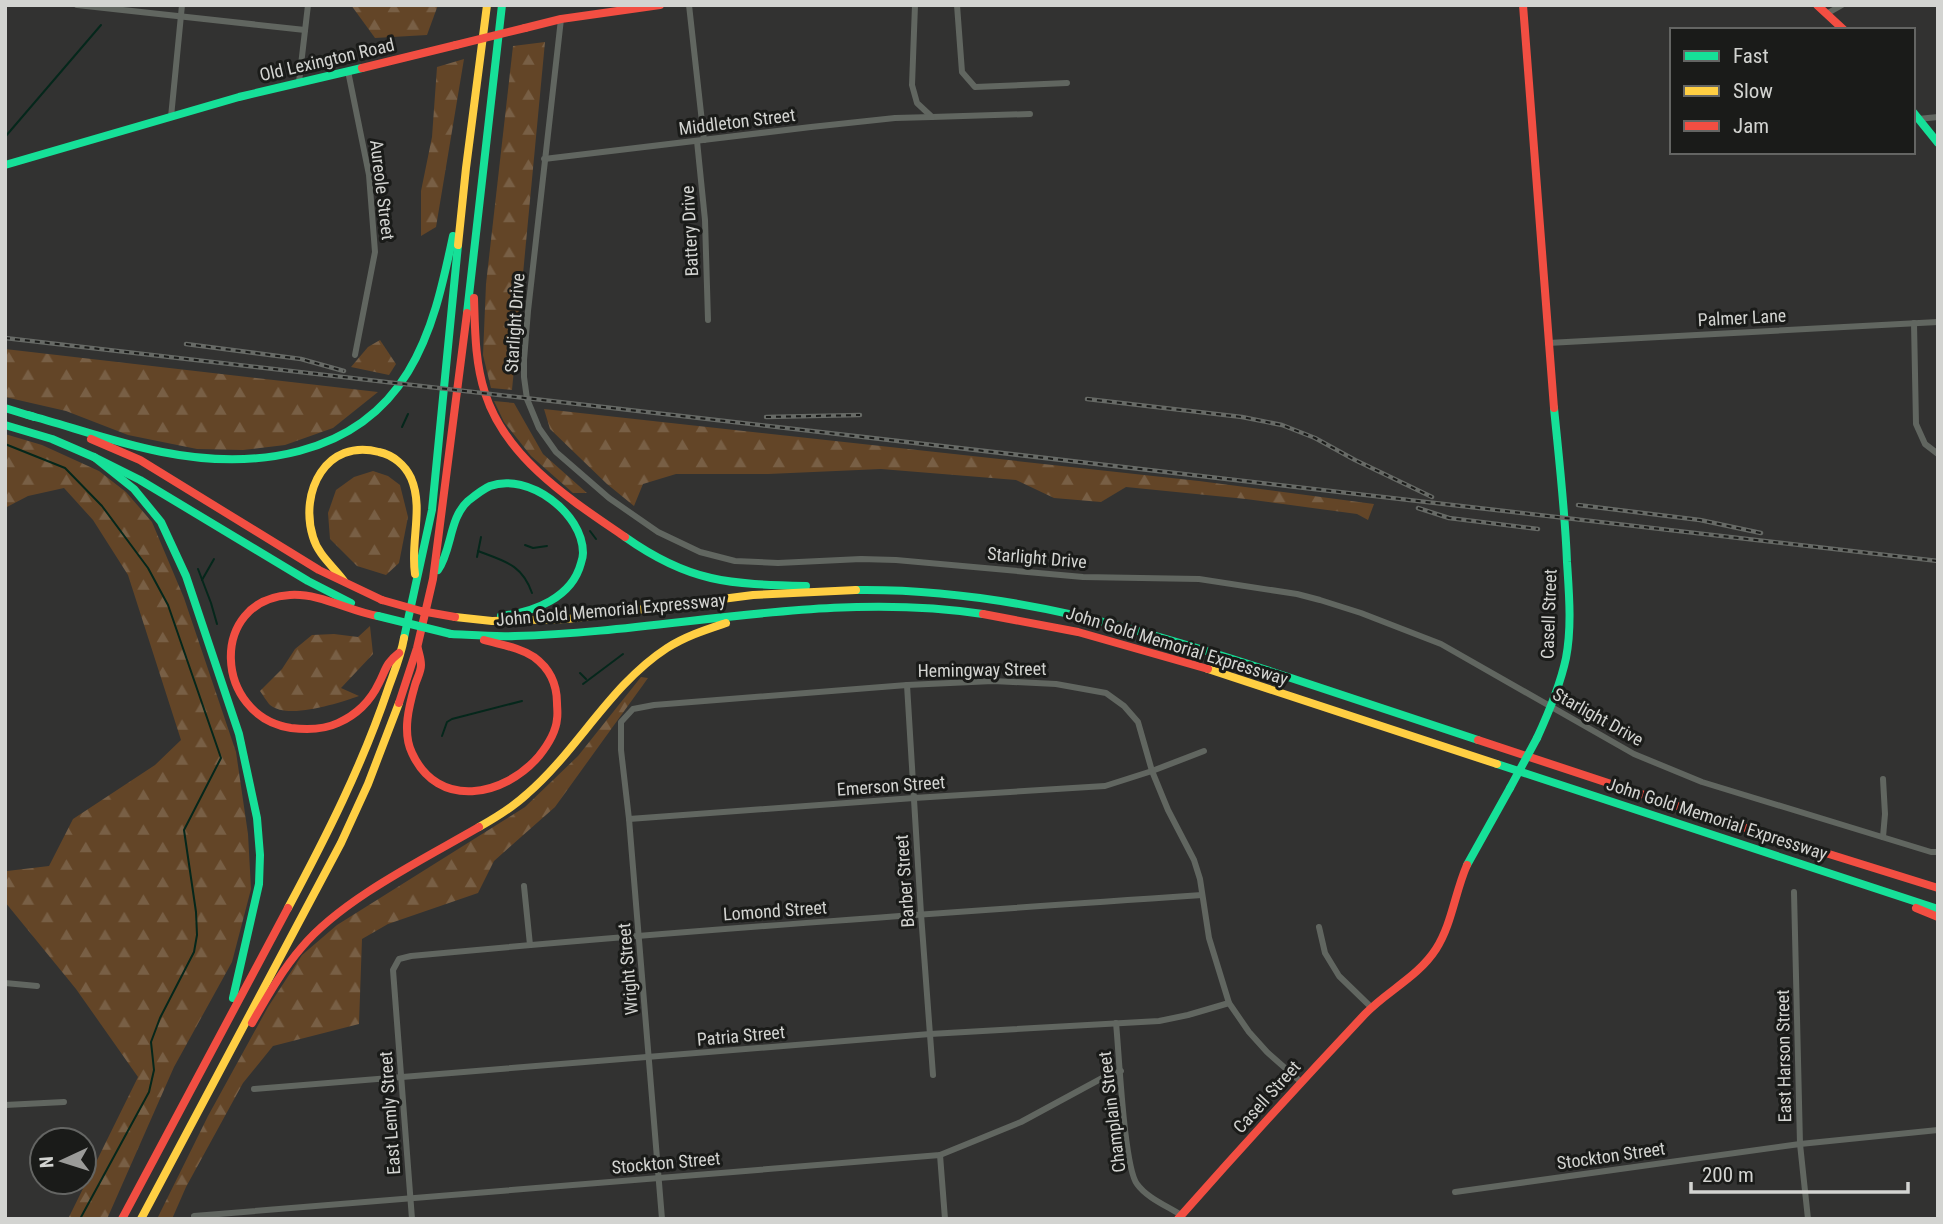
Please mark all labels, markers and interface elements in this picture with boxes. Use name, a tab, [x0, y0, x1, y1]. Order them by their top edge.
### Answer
legend	[1670, 28, 1915, 154]
street label: Old Lexington Road	[257, 34, 396, 85]
text: Fast	[1733, 44, 1769, 68]
text: Slow	[1733, 79, 1773, 103]
street label: Middleton Street	[677, 104, 796, 139]
text: Jam	[1733, 114, 1769, 138]
street label: Aureole Street	[366, 139, 399, 241]
street label: Battery Drive	[677, 185, 702, 277]
street label: Starlight Drive	[501, 272, 528, 374]
street label: Palmer Lane	[1697, 305, 1787, 330]
street label: Starlight Drive	[986, 543, 1088, 572]
street label: Casell Street	[1536, 569, 1561, 659]
street label: John Gold Memorial Expressway	[495, 589, 727, 630]
street label: John Gold Memorial Expressway	[1064, 602, 1291, 689]
street label: Hemingway Street	[917, 658, 1047, 681]
street label: Starlight Drive	[1549, 683, 1647, 750]
street label: Emerson Street	[836, 771, 946, 800]
street label: John Gold Memorial Expressway	[1604, 773, 1831, 864]
street label: Barber Street	[891, 834, 918, 928]
street label: Lomond Street	[722, 896, 828, 925]
street label: Wright Street	[613, 922, 642, 1016]
street label: East Harson Street	[1772, 989, 1795, 1123]
street label: Patria Street	[696, 1021, 786, 1050]
street label: Champlain Street	[1094, 1050, 1129, 1174]
street label: East Lemly Street	[375, 1051, 404, 1175]
street label: Casell Street	[1229, 1056, 1305, 1137]
north arrow	[28, 1126, 98, 1196]
street label: Stockton Street	[1555, 1138, 1666, 1173]
street label: Stockton Street	[611, 1147, 721, 1178]
scale bar	[1691, 1150, 1908, 1194]
text: N	[35, 1156, 58, 1169]
text: 200 m	[1702, 1163, 1754, 1187]

